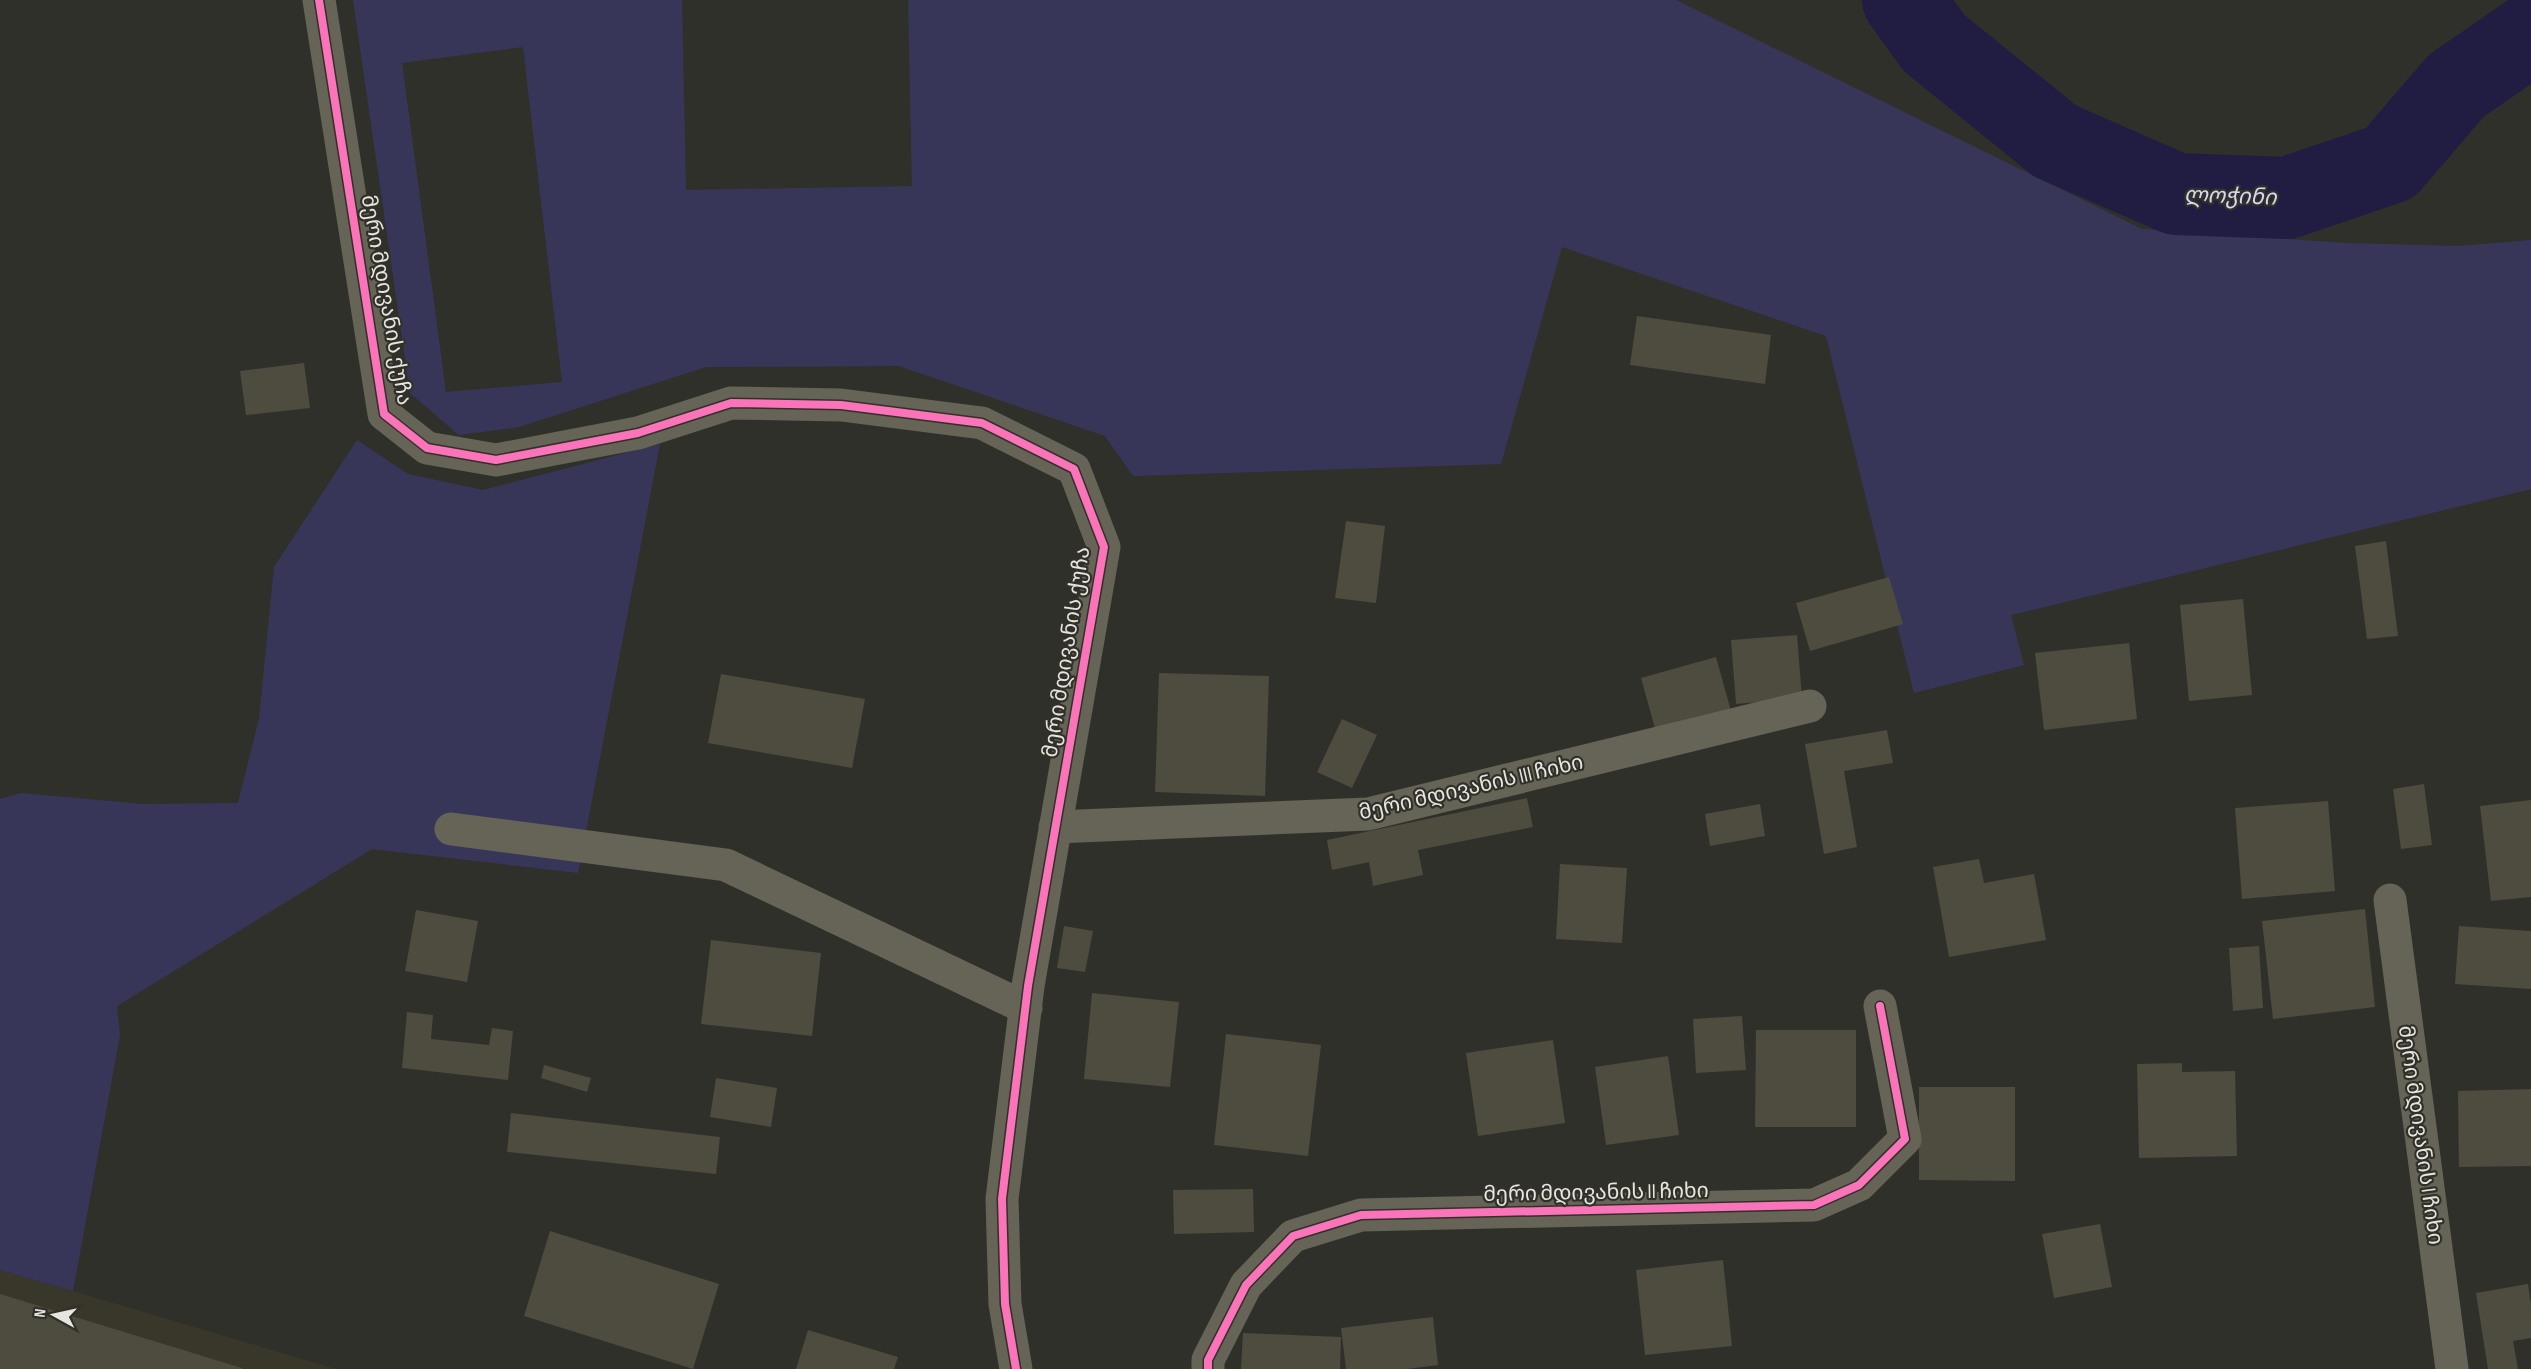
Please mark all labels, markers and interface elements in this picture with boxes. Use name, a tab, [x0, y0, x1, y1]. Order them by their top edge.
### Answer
water label: ლოჭინი	[2183, 181, 2278, 212]
street label: მერი მდივანის ქუჩა	[356, 193, 417, 407]
street label: მერი მდივანის ქუჩა	[1037, 545, 1096, 759]
street label: მერი მდივანის III ჩიხი	[1357, 750, 1586, 825]
street label: მერი მდივანის I ჩიხი	[2393, 1024, 2448, 1246]
street label: მერი მდივანის II ჩიხი	[1483, 1178, 1709, 1207]
north arrow	[24, 1285, 84, 1345]
text: N	[31, 1308, 51, 1319]

